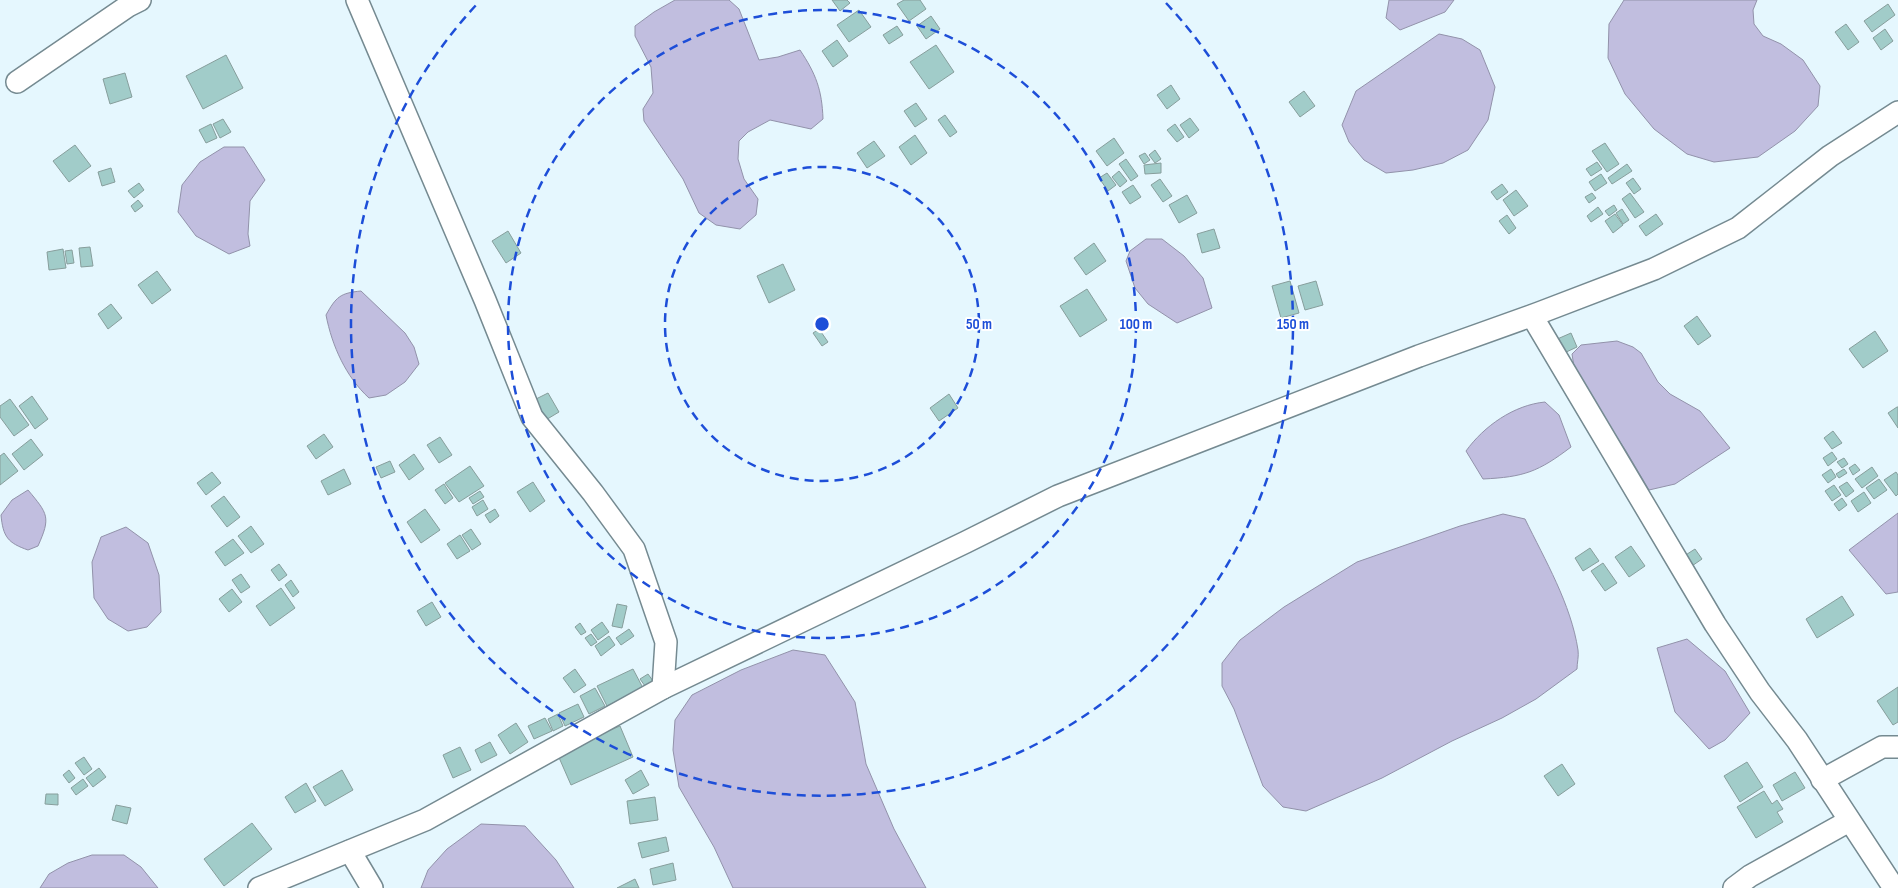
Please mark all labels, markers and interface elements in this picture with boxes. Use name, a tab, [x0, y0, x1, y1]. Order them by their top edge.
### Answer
centre of rings	[813, 315, 831, 333]
text: 50 m	[966, 315, 992, 334]
text: 100 m	[1120, 315, 1152, 334]
text: 150 m	[1277, 315, 1309, 334]

